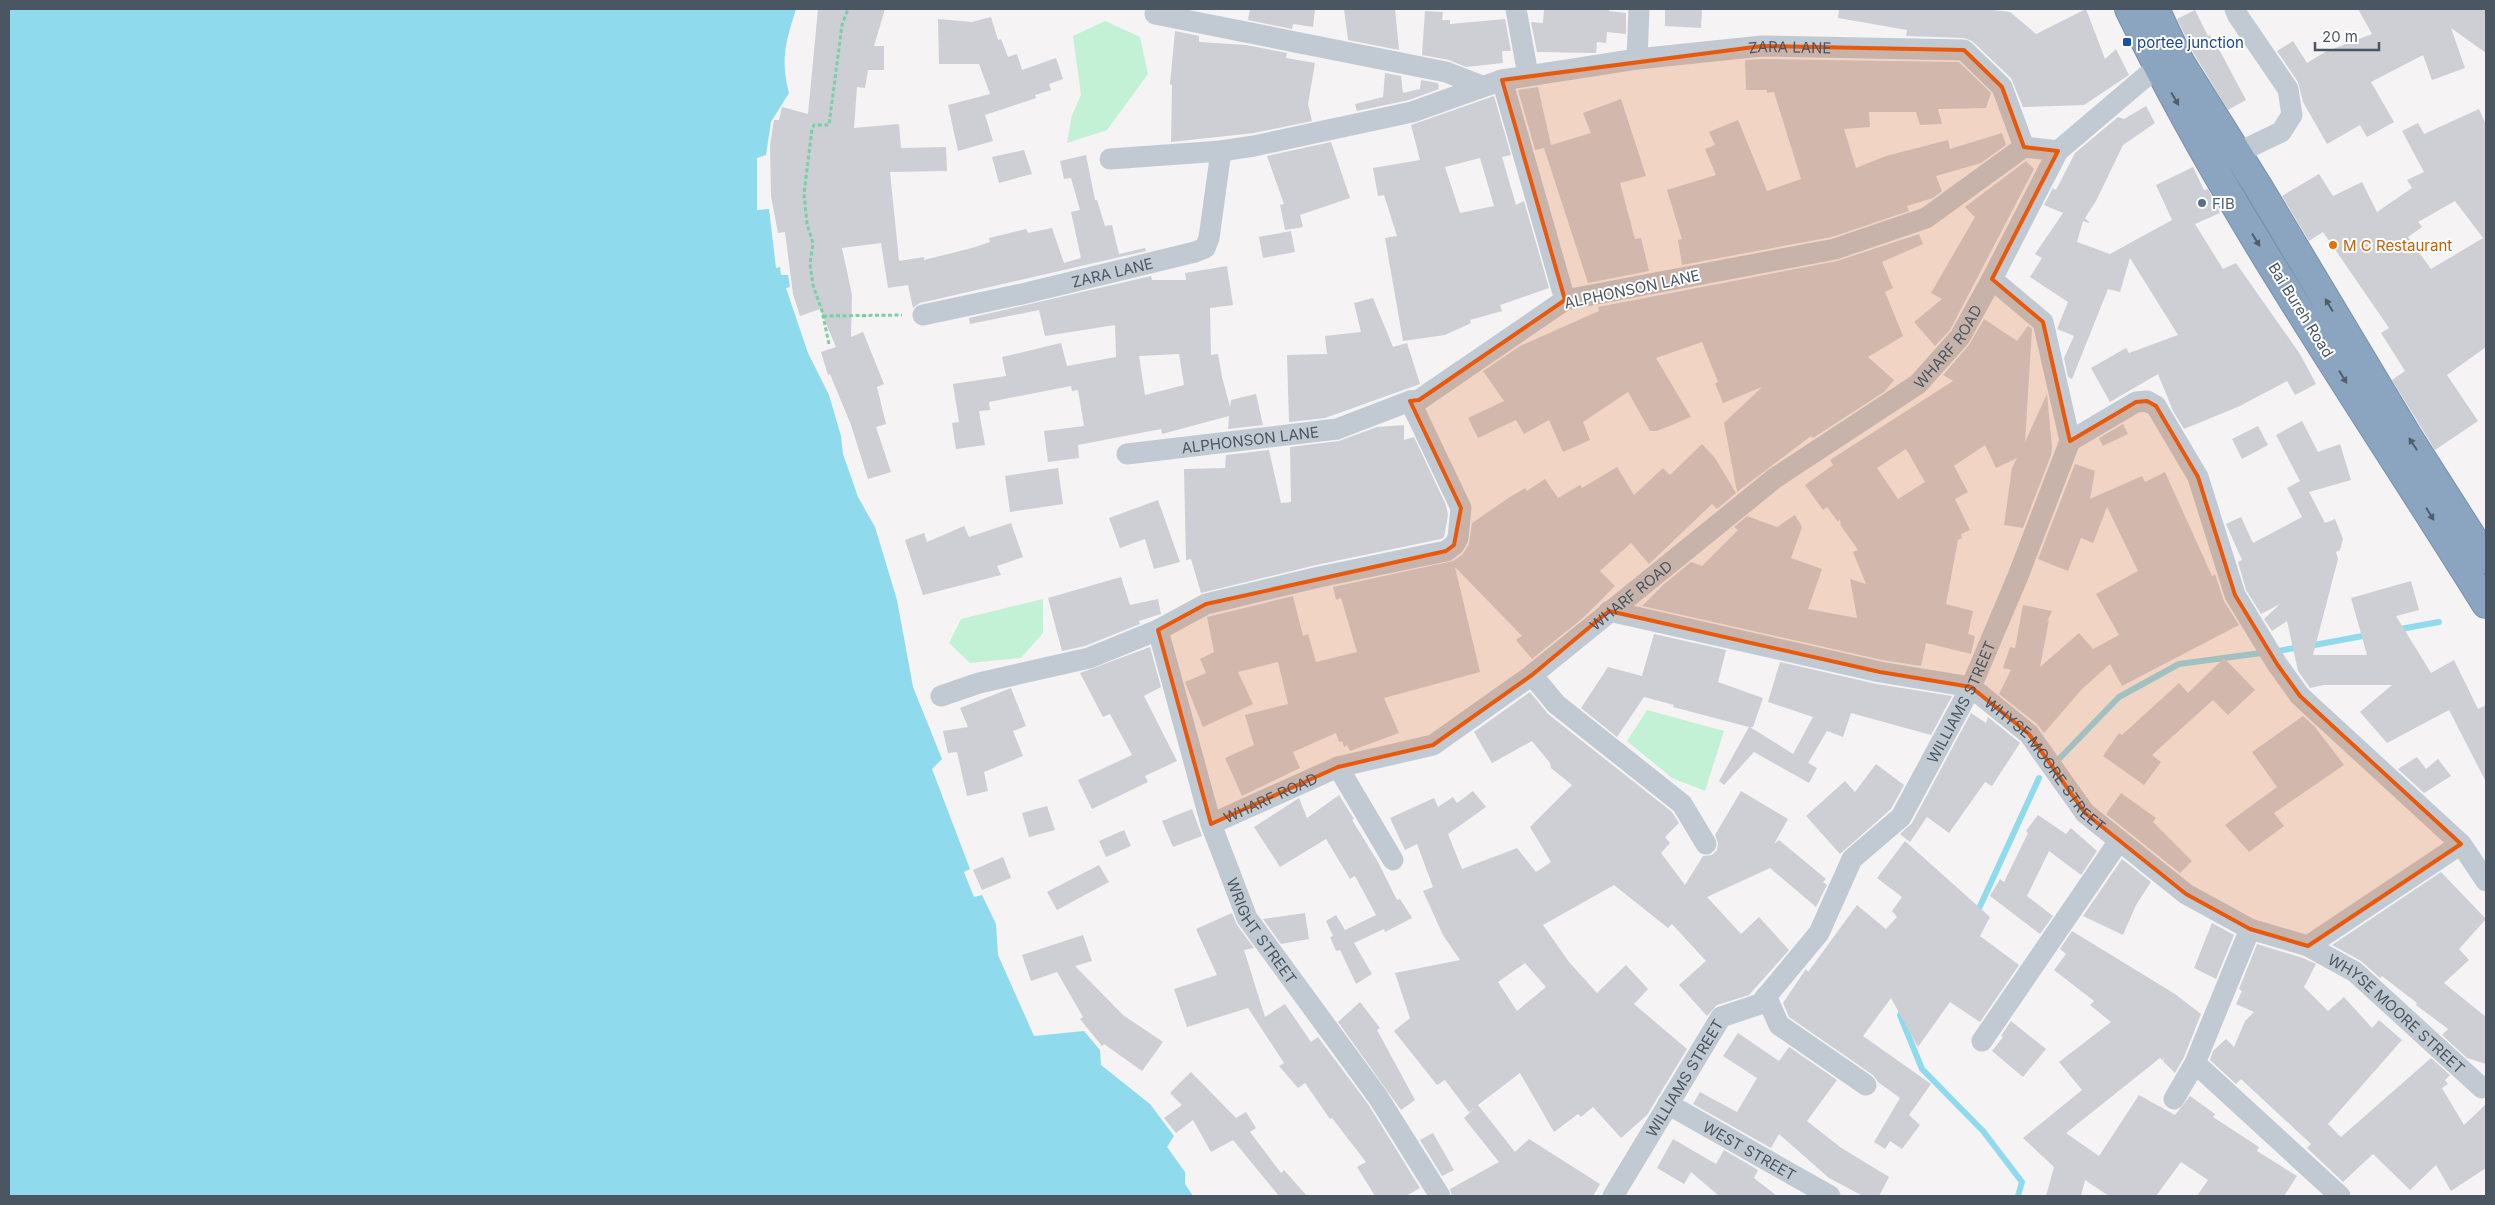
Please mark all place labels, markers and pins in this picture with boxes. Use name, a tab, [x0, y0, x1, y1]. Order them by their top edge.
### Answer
place label: portee junction	[2137, 33, 2244, 52]
marker: portee junction	[2121, 36, 2133, 48]
place label: FIB	[2212, 194, 2235, 213]
marker: FIB	[2196, 197, 2208, 209]
place label: M C Restaurant	[2343, 236, 2452, 255]
marker: M C Restaurant	[2327, 239, 2339, 251]

